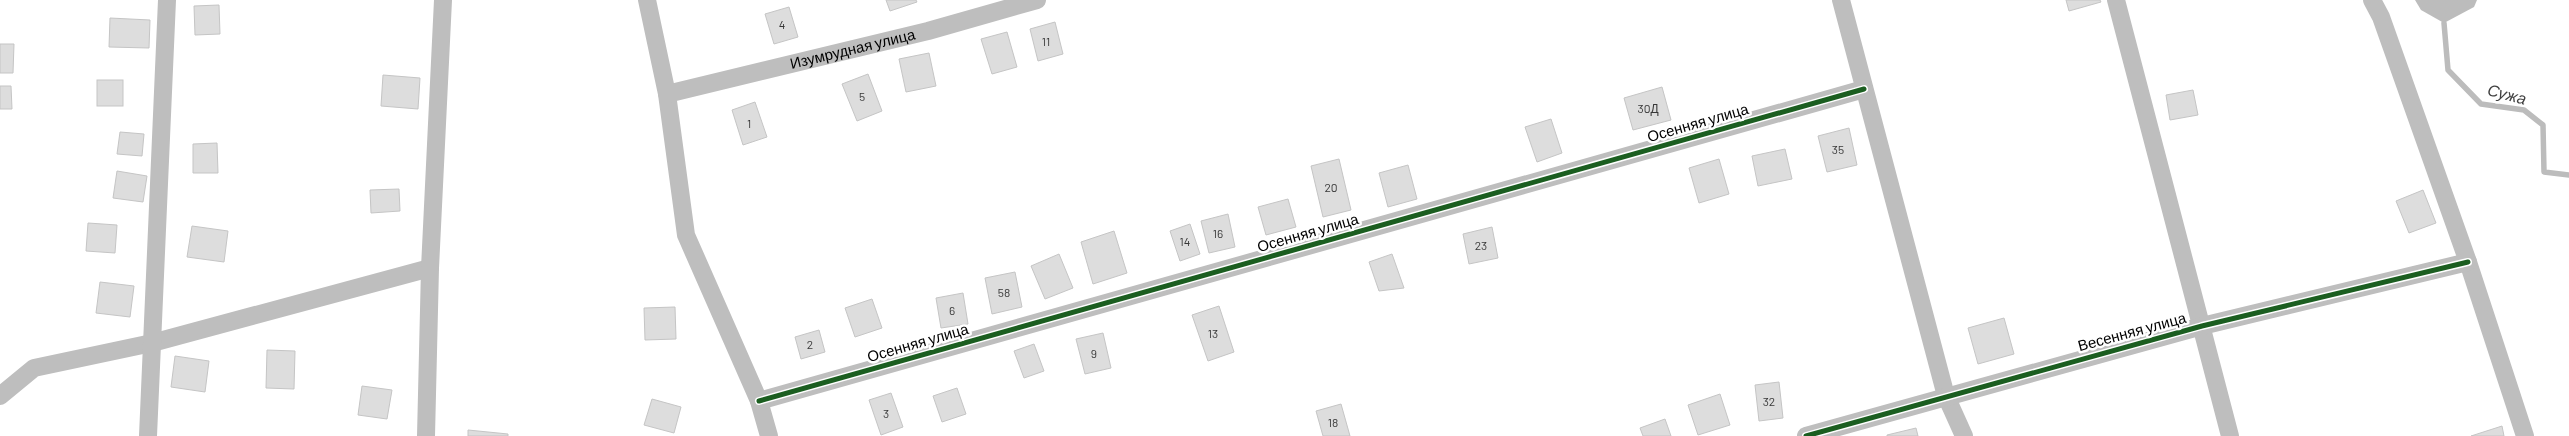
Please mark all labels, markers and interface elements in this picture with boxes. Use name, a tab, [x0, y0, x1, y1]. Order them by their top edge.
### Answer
house number: 4	[779, 17, 785, 31]
street label: Изумрудная улица	[788, 24, 917, 72]
house number: 11	[1042, 34, 1050, 48]
water label: Сужа	[2486, 79, 2529, 108]
house number: 5	[859, 89, 865, 103]
street label: Осенняя улица	[1645, 99, 1751, 145]
house number: 30Д	[1637, 101, 1659, 116]
house number: 1	[747, 116, 751, 130]
house number: 35	[1832, 142, 1844, 156]
house number: 20	[1324, 180, 1338, 194]
street label: Осенняя улица	[1255, 209, 1361, 255]
house number: 16	[1213, 226, 1223, 240]
house number: 14	[1180, 234, 1190, 248]
house number: 23	[1475, 238, 1487, 252]
house number: 58	[998, 285, 1010, 299]
house number: 6	[949, 303, 955, 317]
street label: Весенняя улица	[2076, 308, 2188, 354]
street label: Осенняя улица	[865, 319, 971, 365]
house number: 13	[1208, 326, 1218, 340]
house number: 2	[807, 337, 813, 351]
house number: 9	[1091, 346, 1097, 360]
house number: 32	[1763, 394, 1775, 408]
house number: 3	[883, 406, 889, 420]
house number: 18	[1328, 415, 1338, 429]

